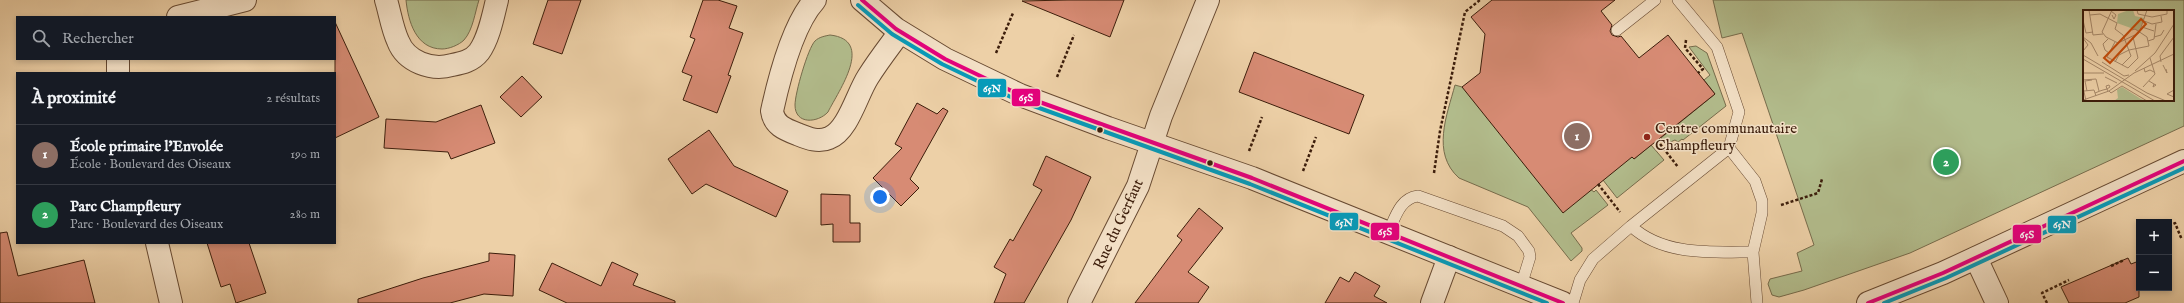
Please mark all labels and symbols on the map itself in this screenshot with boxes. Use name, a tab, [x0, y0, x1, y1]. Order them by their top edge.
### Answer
inset map	[2083, 10, 2174, 101]
line badge: 65N	[977, 78, 1007, 98]
text: 65N	[983, 82, 1002, 96]
line badge: 65S	[1011, 88, 1041, 107]
text: 65S	[1019, 91, 1033, 105]
place label: Centre communautaire Champfleury	[1655, 119, 1797, 155]
pin: 1	[1564, 121, 1590, 151]
unlabelled marker	[1095, 125, 1105, 135]
marker: Centre communautaire Champfleury	[1642, 132, 1652, 142]
pin: 2	[1933, 147, 1959, 177]
unlabelled marker	[1205, 158, 1215, 168]
street label: Rue du Gerfaut	[1089, 176, 1148, 272]
your location	[870, 187, 890, 207]
line badge: 65N	[1329, 212, 1359, 231]
line badge: 65N	[2047, 215, 2077, 234]
text: 65N	[1335, 216, 1354, 230]
text: 65N	[2053, 218, 2072, 232]
line badge: 65S	[1370, 222, 1400, 241]
line badge: 65S	[2012, 224, 2042, 244]
text: 65S	[1378, 225, 1392, 239]
text: 65S	[2020, 228, 2034, 242]

